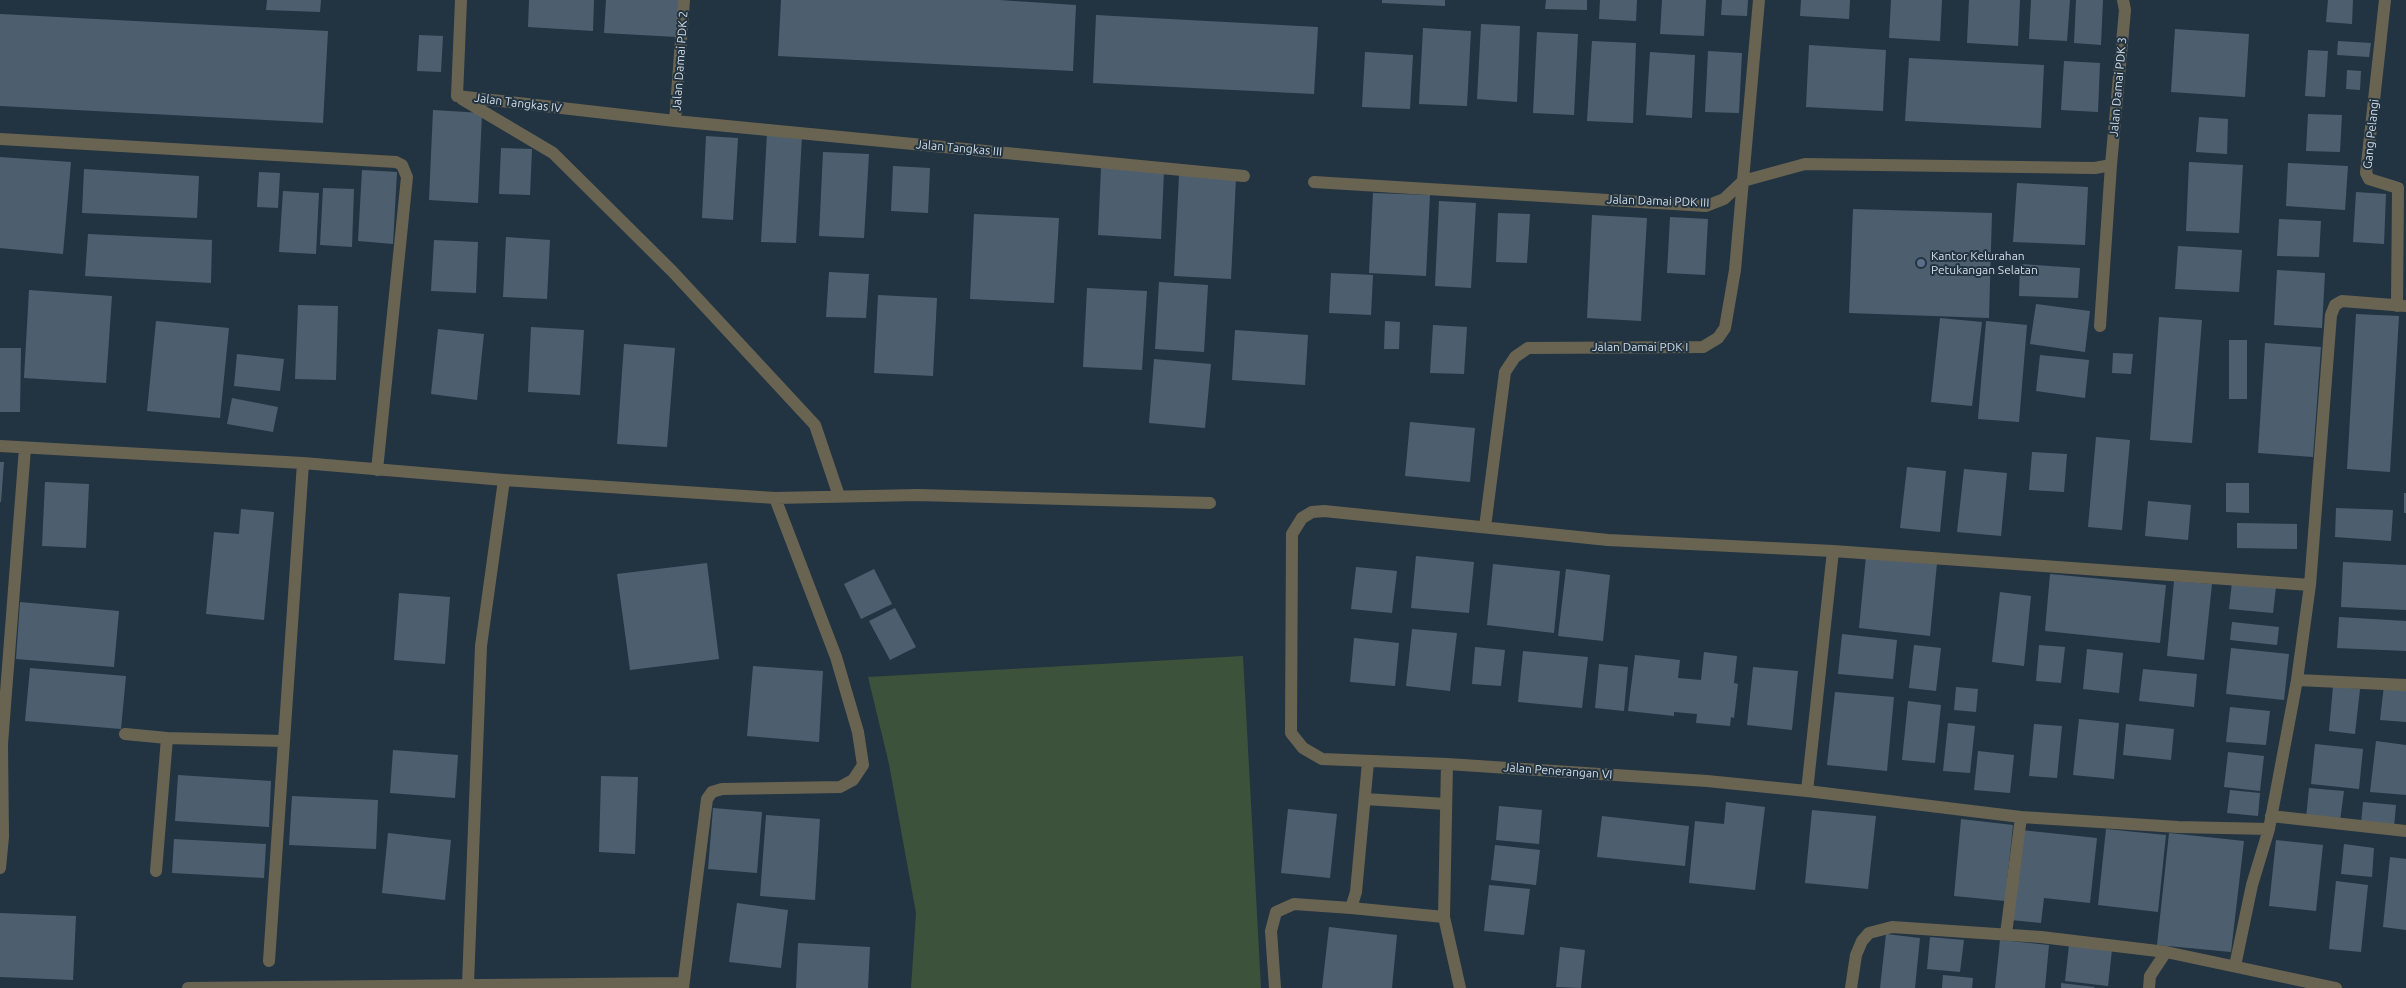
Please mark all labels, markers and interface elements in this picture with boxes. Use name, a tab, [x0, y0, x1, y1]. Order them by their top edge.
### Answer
street label: Jalan Damai PDK 2	[669, 10, 691, 112]
street label: Jalan Damai PDK 3	[2106, 36, 2130, 138]
street label: Jalan Tangkas IV	[473, 90, 563, 116]
street label: Gang Pelangi	[2360, 98, 2382, 170]
street label: Jalan Tangkas III	[915, 137, 1003, 159]
street label: Jalan Damai PDK III	[1606, 192, 1710, 210]
place label: Kantor Kelurahan Petukangan Selatan	[1931, 249, 2038, 277]
marker: Kantor Kelurahan Petukangan Selatan	[1915, 257, 1927, 269]
street label: Jalan Damai PDK I	[1592, 340, 1688, 354]
street label: Jalan Penerangan VI	[1503, 760, 1613, 782]

